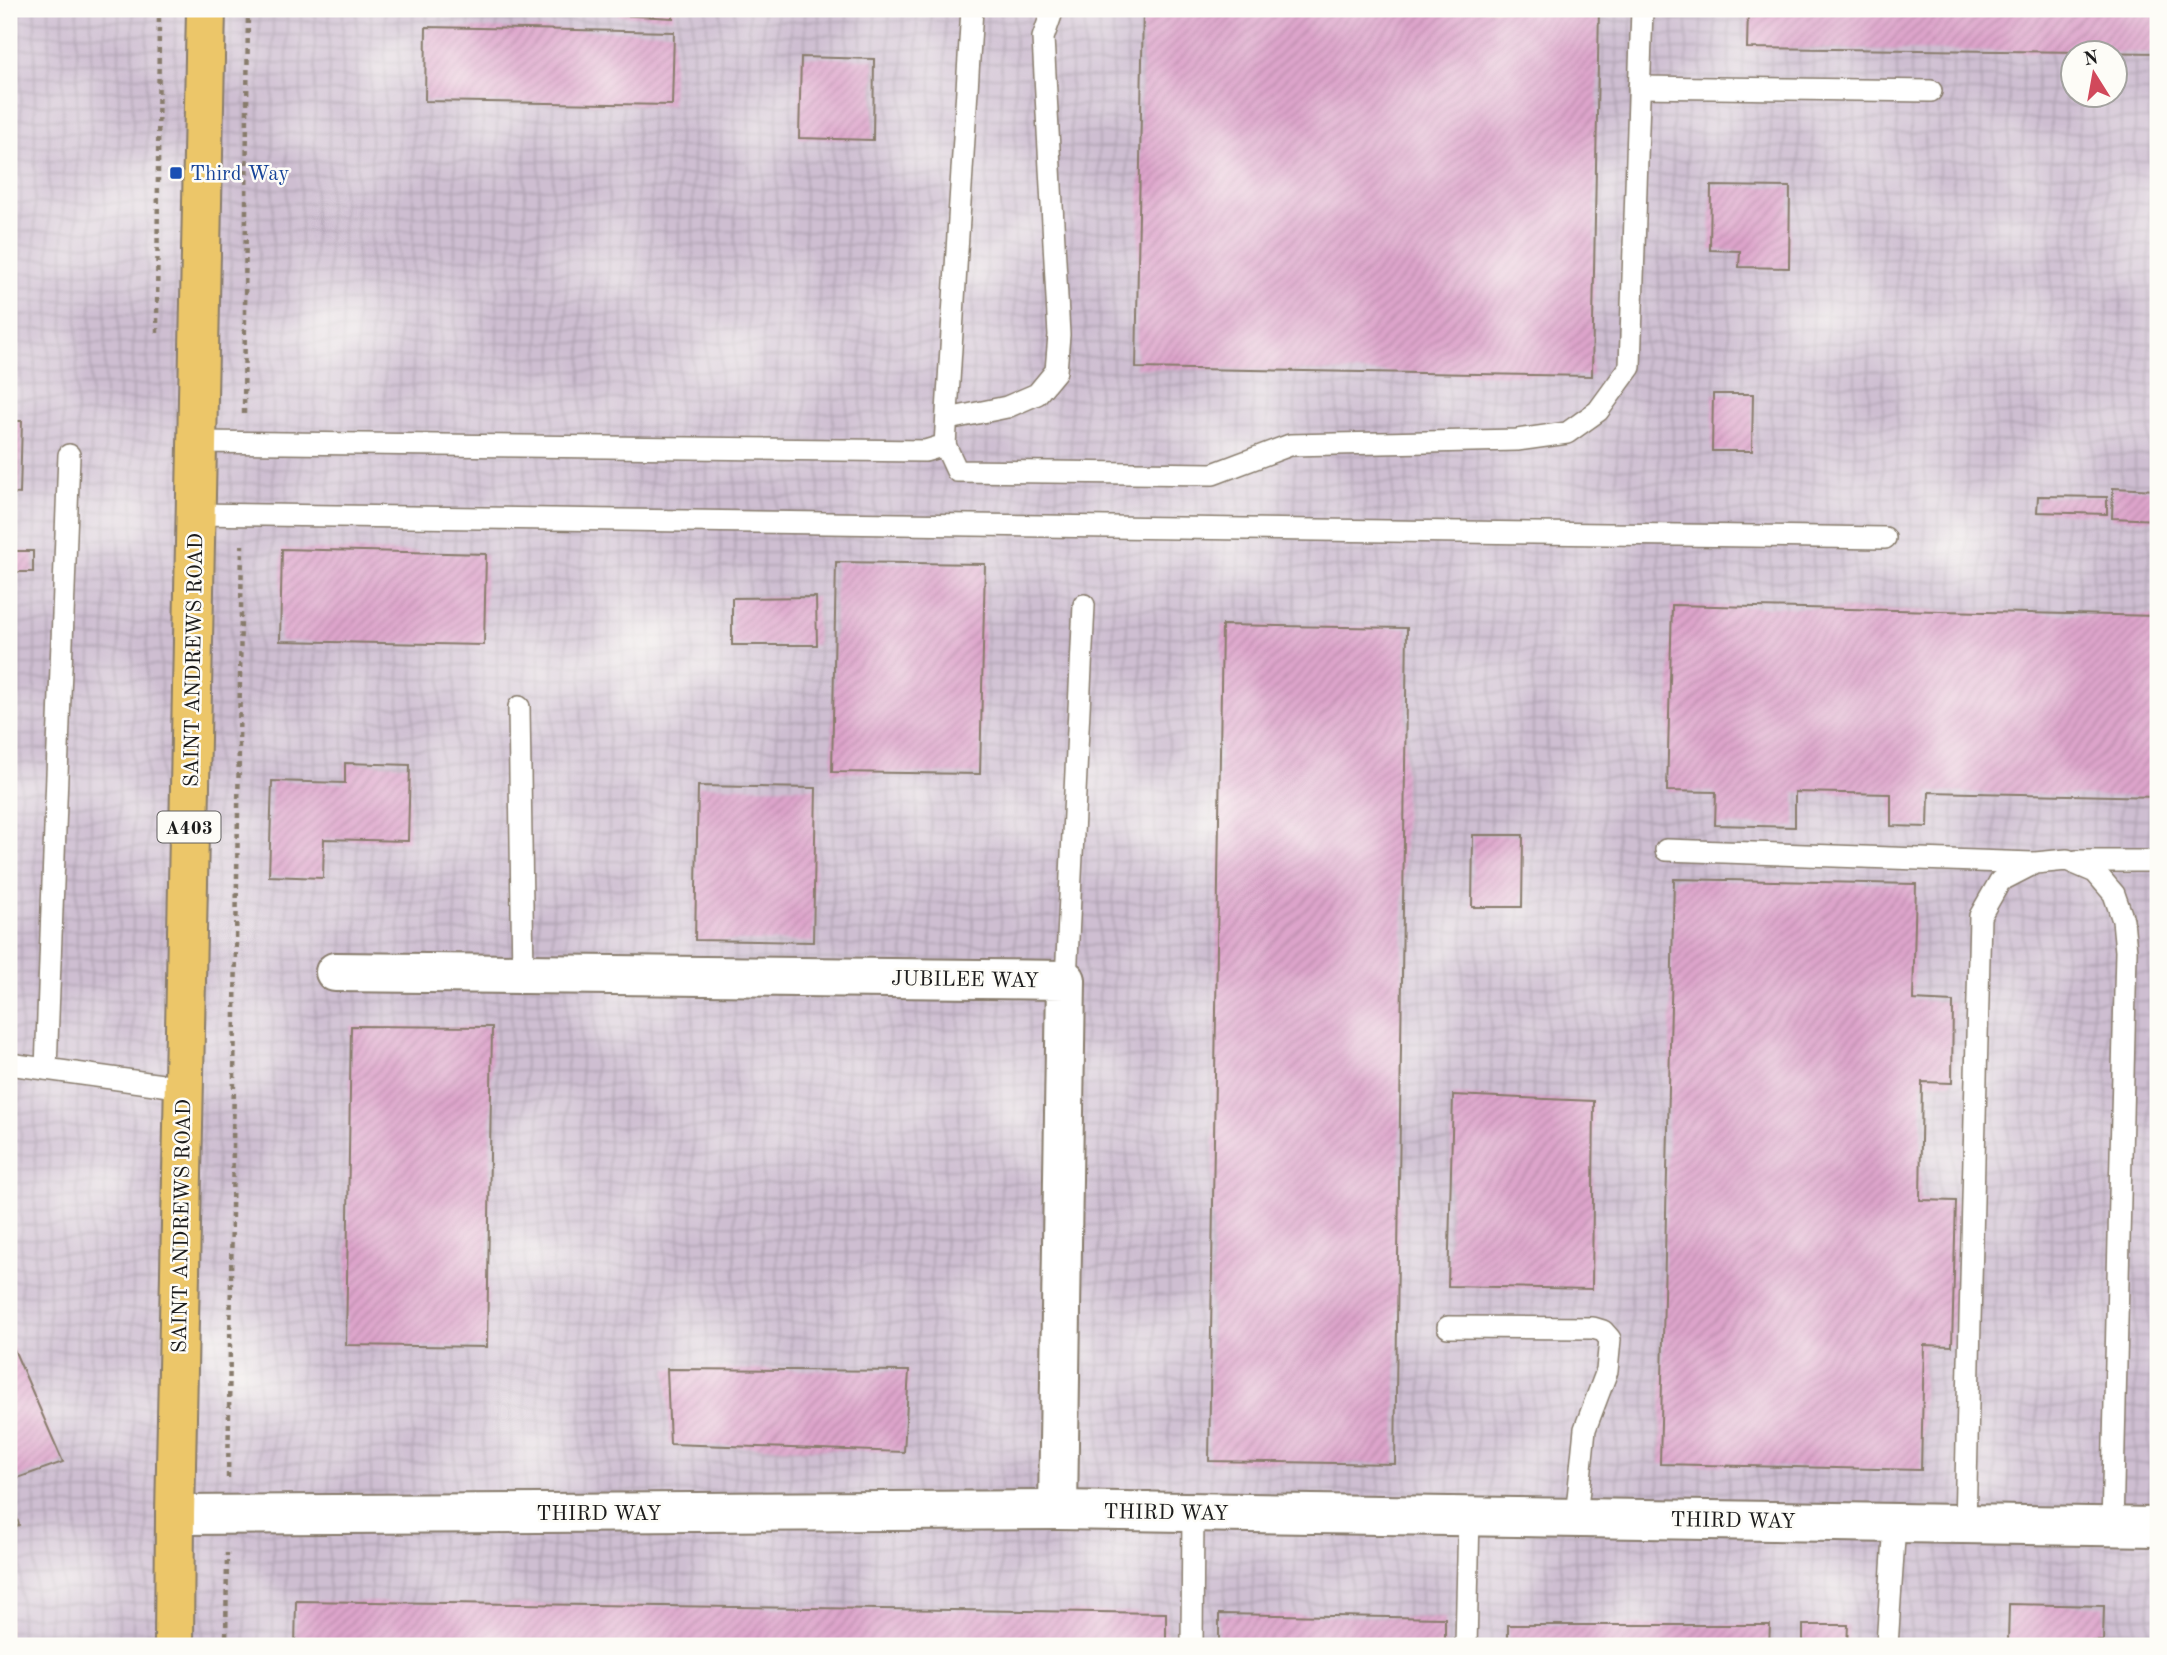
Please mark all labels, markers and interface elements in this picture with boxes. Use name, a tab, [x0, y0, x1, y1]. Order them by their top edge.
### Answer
north arrow	[2058, 38, 2128, 108]
text: N	[2082, 49, 2101, 70]
place label: Third Way	[190, 164, 289, 185]
marker: Third Way	[168, 165, 184, 181]
street label: SAINT ANDREWS ROAD	[182, 533, 207, 787]
road number: A403	[158, 812, 220, 842]
street label: JUBILEE WAY	[891, 969, 1039, 992]
street label: SAINT ANDREWS ROAD	[170, 1099, 195, 1353]
street label: THIRD WAY	[1103, 1502, 1229, 1525]
street label: THIRD WAY	[536, 1504, 662, 1525]
street label: THIRD WAY	[1670, 1510, 1796, 1533]

